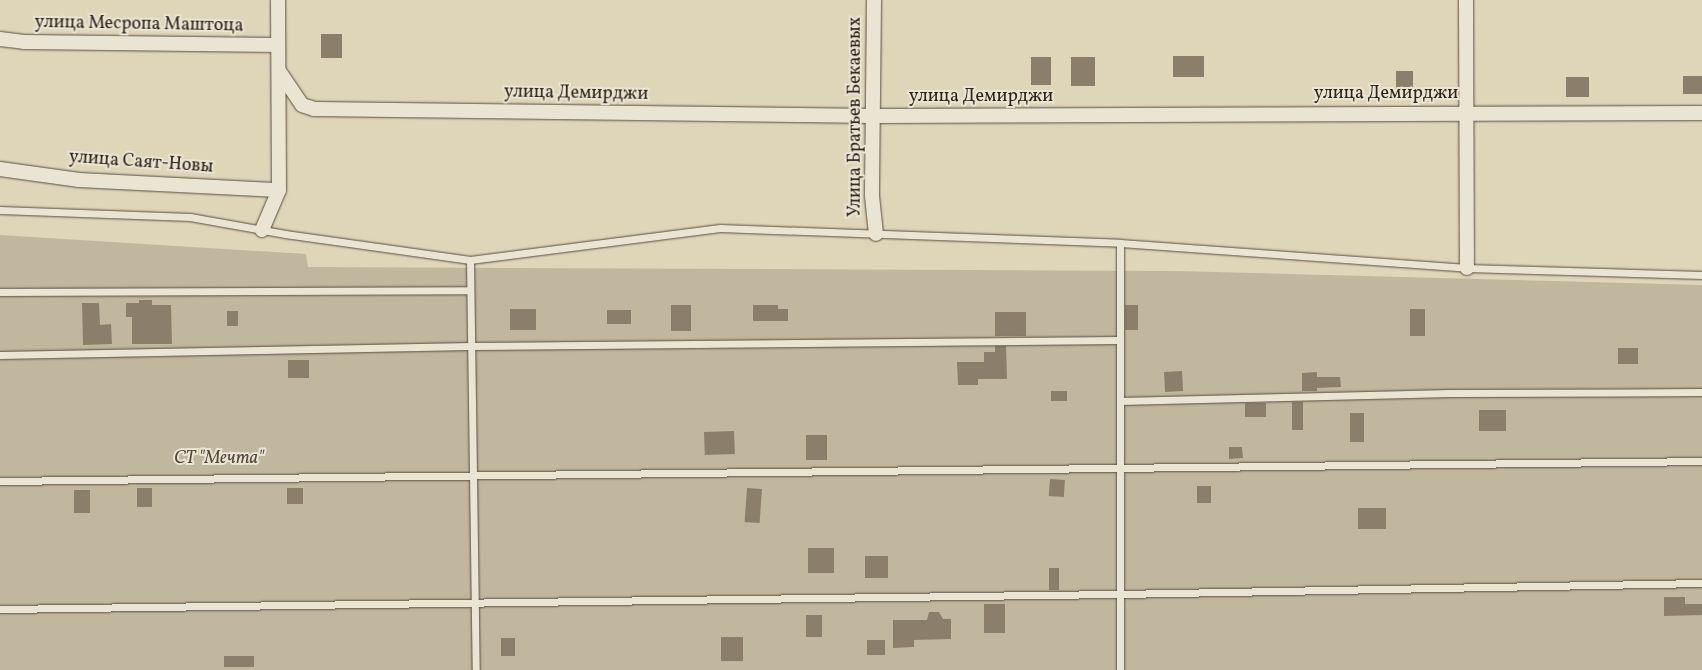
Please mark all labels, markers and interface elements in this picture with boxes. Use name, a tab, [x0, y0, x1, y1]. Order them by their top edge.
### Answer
street label: улица Месропа Маштоца	[34, 12, 244, 38]
street label: Улица Братьев Бекаевых	[845, 17, 867, 217]
street label: улица Демирджи	[504, 82, 648, 106]
street label: улица Демирджи	[1314, 83, 1458, 105]
street label: улица Демирджи	[909, 86, 1053, 108]
street label: улица Саят-Новы	[68, 147, 214, 179]
park label: СТ "Мечта"	[174, 448, 264, 470]

